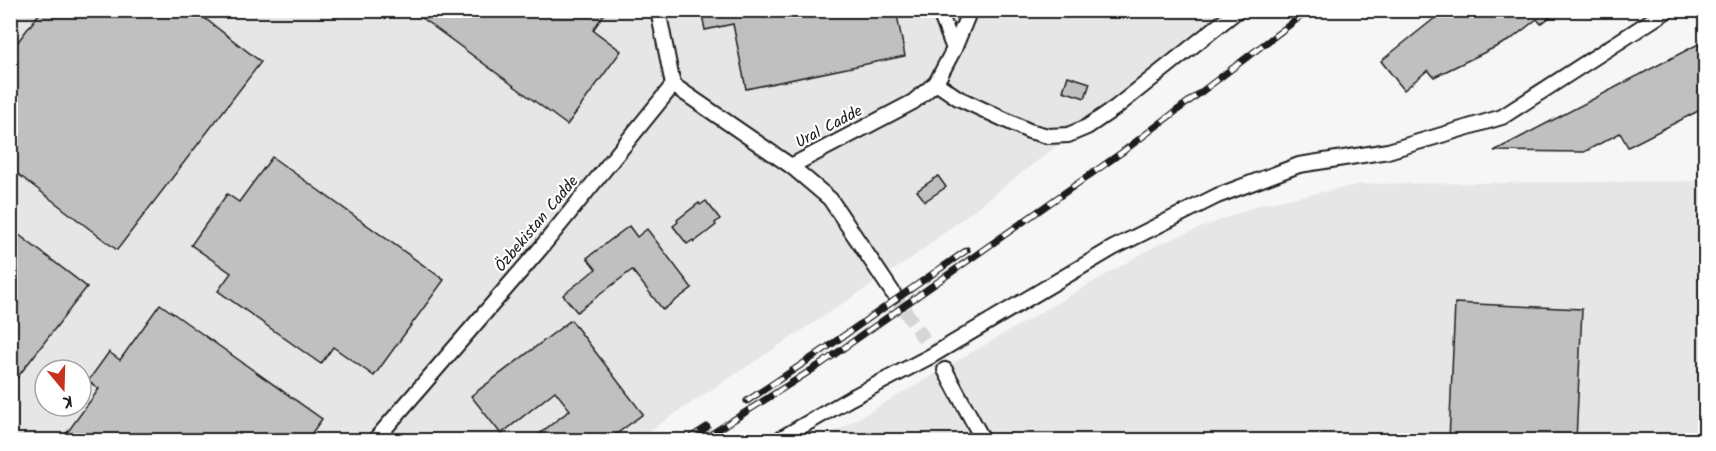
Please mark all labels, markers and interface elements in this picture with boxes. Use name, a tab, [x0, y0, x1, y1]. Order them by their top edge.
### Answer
street label: Ural Cadde	[791, 99, 867, 155]
street label: Özbekistan Cadde	[489, 170, 585, 278]
north arrow	[33, 358, 93, 418]
text: K	[58, 387, 76, 414]

